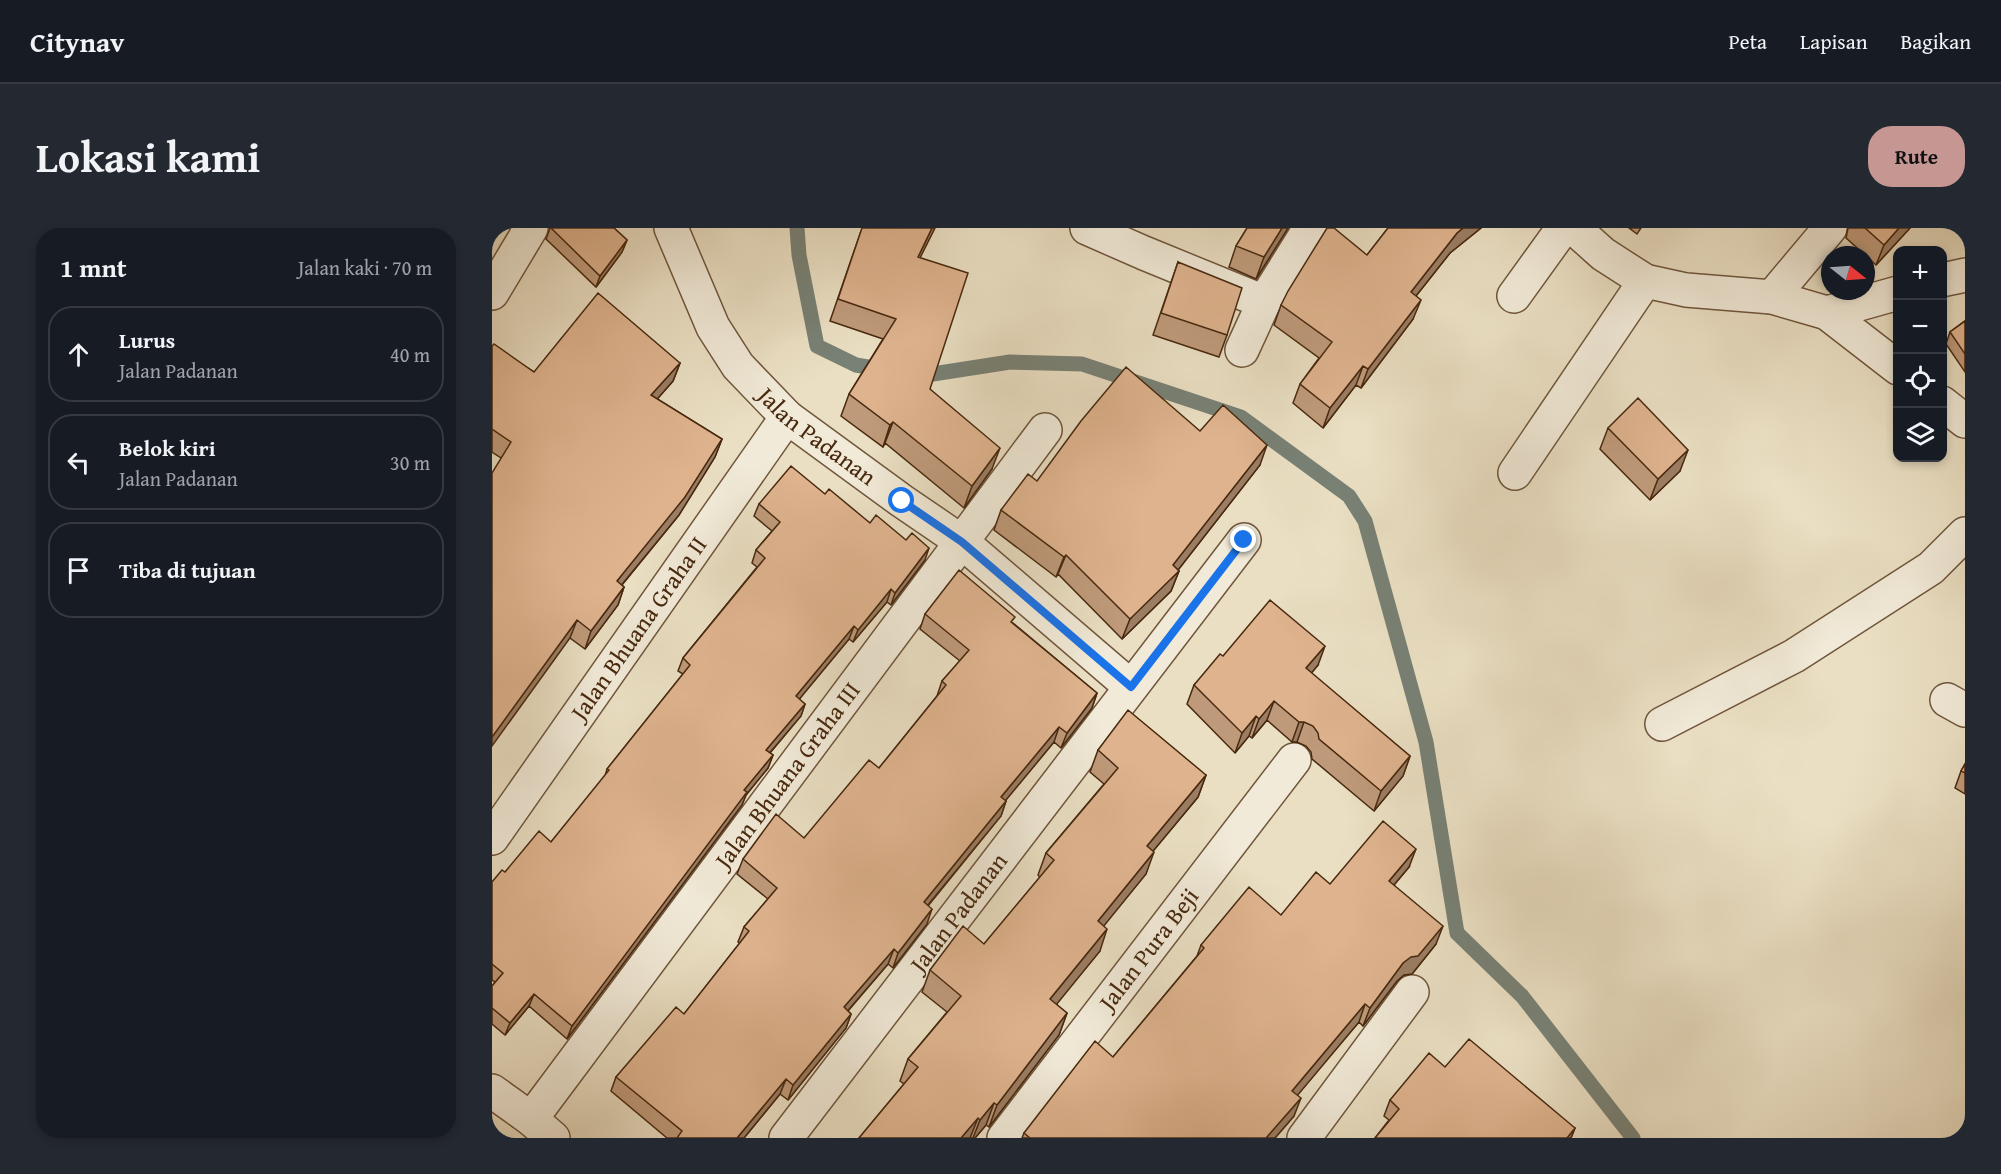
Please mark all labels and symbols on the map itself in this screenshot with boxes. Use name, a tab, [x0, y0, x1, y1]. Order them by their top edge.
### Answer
north arrow	[1821, 246, 1875, 300]
street label: Jalan Padanan	[748, 377, 884, 494]
route start	[888, 487, 914, 513]
route end	[1230, 526, 1256, 552]
street label: Jalan Bhuana Graha II	[560, 529, 715, 730]
street label: Jalan Bhuana Graha III	[704, 674, 868, 878]
street label: Jalan Padanan	[899, 845, 1016, 982]
street label: Jalan Pura Beji	[1088, 880, 1207, 1020]

